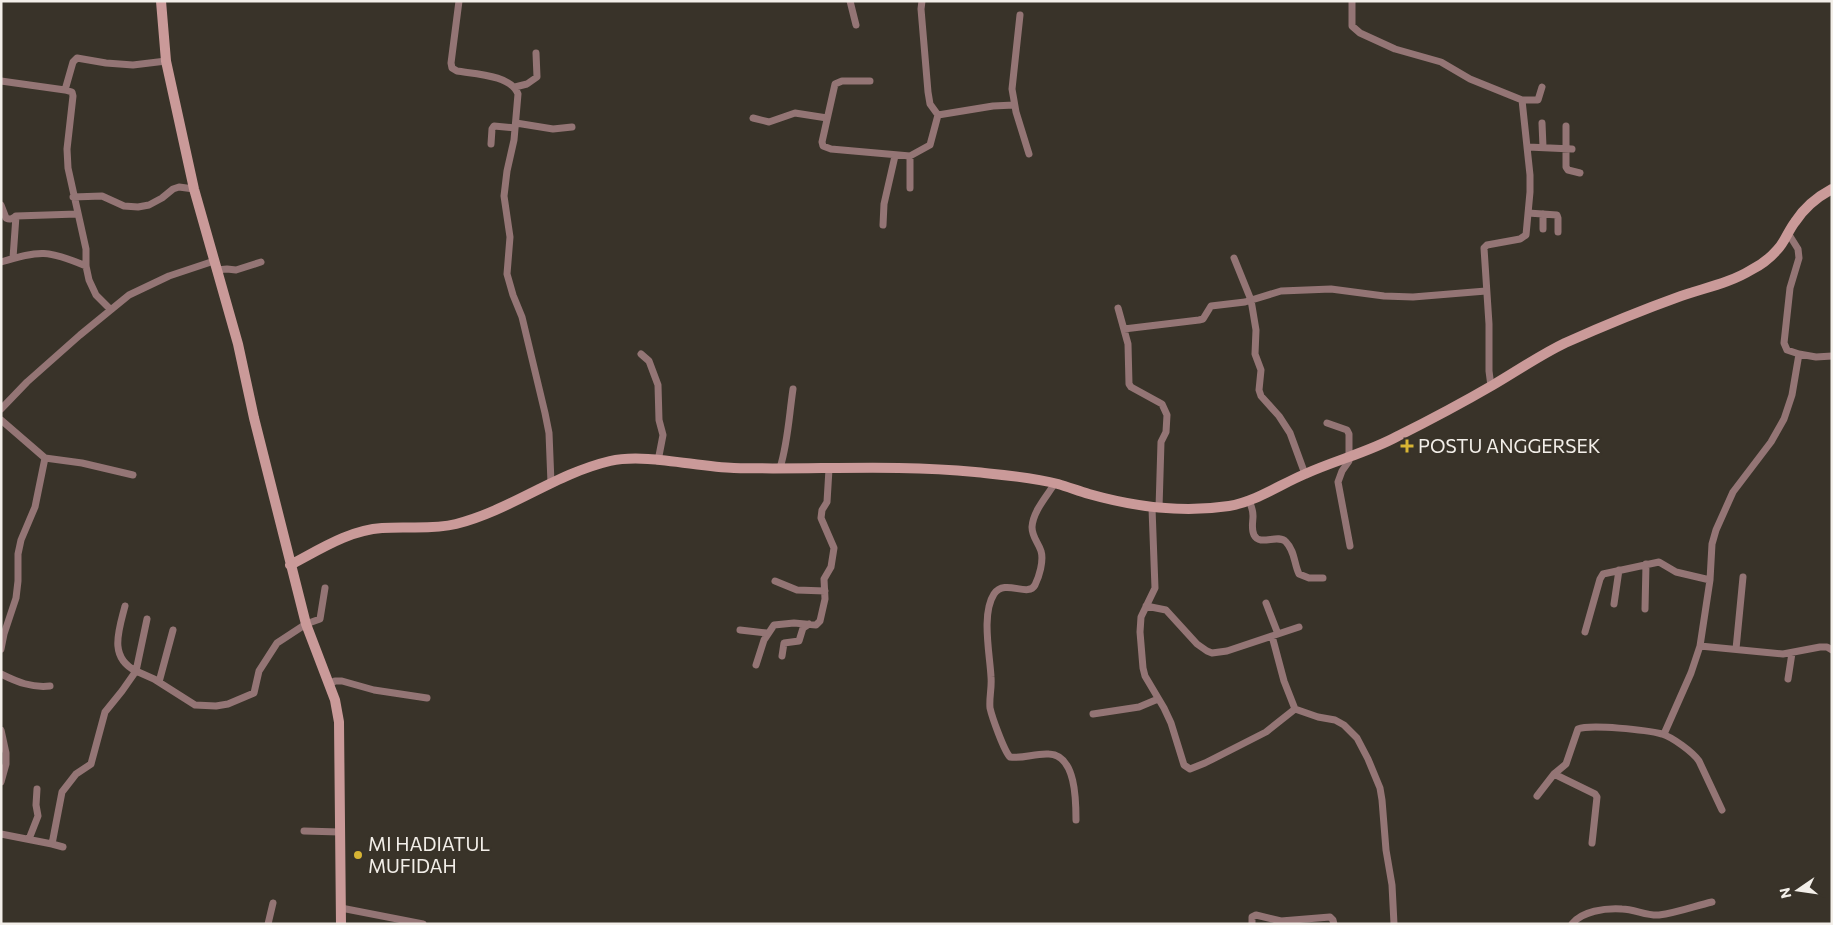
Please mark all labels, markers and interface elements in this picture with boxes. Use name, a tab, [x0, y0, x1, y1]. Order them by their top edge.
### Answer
place label: POSTU ANGGERSEK	[1418, 434, 1601, 457]
marker: POSTU ANGGERSEK	[1400, 439, 1414, 453]
place label: MI HADIATUL MUFIDAH	[368, 832, 490, 877]
marker: MI HADIATUL MUFIDAH	[352, 849, 364, 861]
north arrow	[1773, 865, 1823, 915]
text: N	[1775, 886, 1794, 900]

